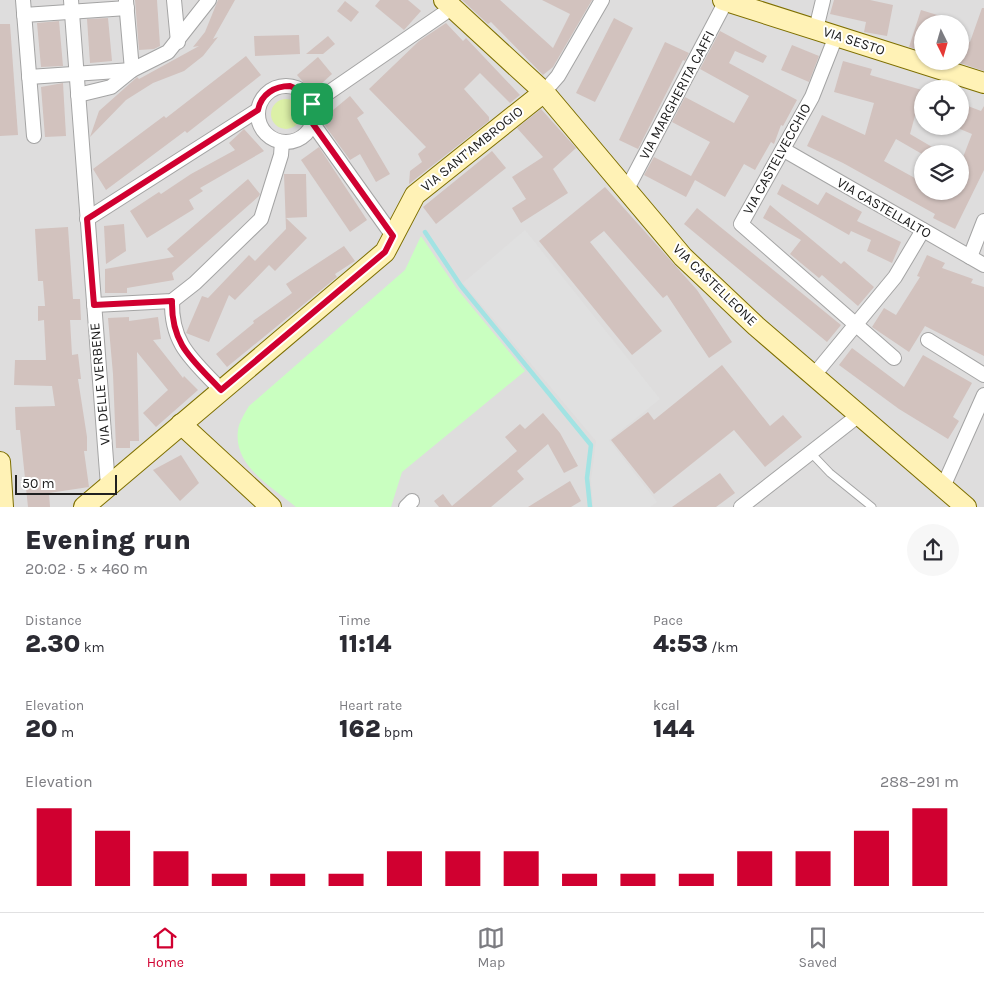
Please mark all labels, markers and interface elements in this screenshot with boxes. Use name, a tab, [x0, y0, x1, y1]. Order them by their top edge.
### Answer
north arrow	[914, 15, 969, 70]
map controls	[914, 15, 969, 200]
street label: VIA SESTO	[821, 23, 887, 59]
street label: VIA MARGHERITA CAFFI	[636, 28, 718, 162]
button: locate	[914, 80, 969, 135]
pin	[291, 83, 333, 125]
icon: arrive	[298, 90, 326, 118]
street label: VIA CASTELVECCHIO	[739, 101, 815, 217]
street label: VIA SANT'AMBROGIO	[418, 103, 526, 195]
button: layers	[914, 145, 969, 200]
street label: VIA CASTELLALTO	[834, 174, 934, 242]
street label: VIA CASTELLEONE	[669, 240, 761, 330]
street label: VIA DELLE VERBENE	[86, 322, 114, 446]
scale bar	[15, 472, 118, 495]
text: 50 m	[22, 475, 55, 492]
text: Evening run	[25, 523, 191, 556]
button: share	[907, 524, 959, 576]
text: 20:02 · 5 × 460 m	[25, 559, 148, 578]
text: Distance	[25, 612, 82, 629]
text: Time	[339, 612, 370, 629]
text: Pace	[653, 612, 683, 629]
text: 2.30	[25, 629, 80, 658]
text: 11:14	[339, 629, 391, 658]
text: 4:53	[653, 629, 708, 658]
text: km	[80, 639, 105, 656]
text: /km	[708, 639, 738, 656]
text: Elevation	[25, 697, 84, 714]
text: Heart rate	[339, 697, 402, 714]
text: kcal	[653, 697, 680, 714]
text: 20	[25, 714, 58, 743]
text: 162	[339, 714, 380, 743]
text: 144	[653, 714, 694, 743]
text: m	[58, 724, 74, 741]
text: bpm	[380, 724, 413, 741]
text: Elevation	[25, 772, 93, 791]
text: 288–291 m	[880, 772, 959, 791]
tab: Home	[147, 924, 184, 971]
tab: Map	[477, 924, 505, 971]
tab: Saved	[799, 924, 837, 971]

